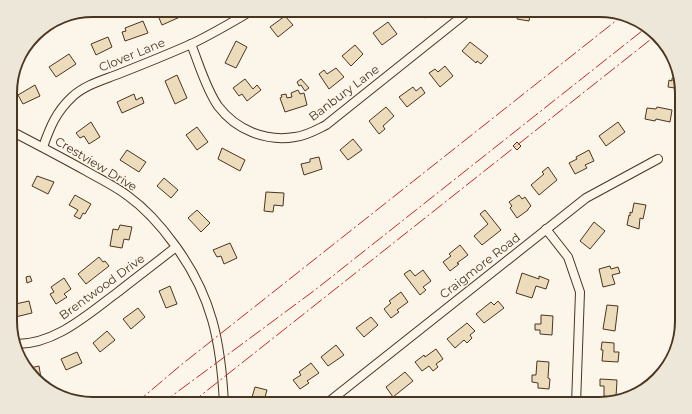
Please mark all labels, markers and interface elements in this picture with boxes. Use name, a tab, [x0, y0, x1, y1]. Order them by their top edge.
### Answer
street label: Clover Lane	[96, 34, 167, 75]
street label: Banbury Lane	[306, 61, 382, 124]
street label: Crestview Drive	[53, 133, 140, 194]
street label: Craigmore Road	[436, 230, 523, 302]
street label: Brentwood Drive	[56, 251, 147, 323]

